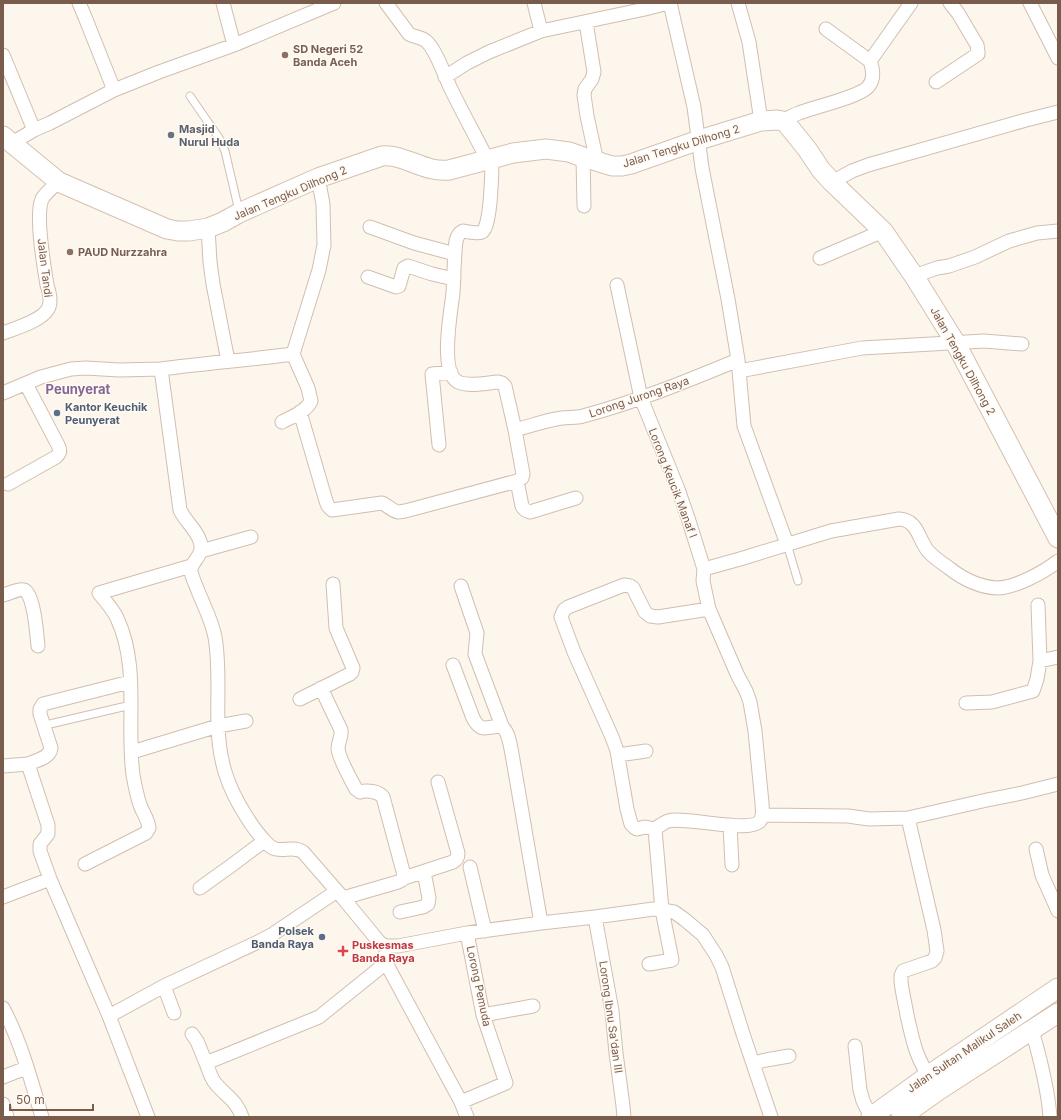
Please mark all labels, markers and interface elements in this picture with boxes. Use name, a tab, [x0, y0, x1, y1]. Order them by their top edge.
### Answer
place label: SD Negeri 52 Banda Aceh	[293, 42, 363, 69]
marker: SD Negeri 52 Banda Aceh	[280, 50, 290, 60]
street label: Jalan Tengku Dilhong 2	[621, 121, 741, 171]
place label: Masjid Nurul Huda	[179, 122, 240, 149]
marker: Masjid Nurul Huda	[166, 130, 176, 140]
street label: Jalan Tengku Dilhong 2	[231, 163, 349, 223]
street label: Jalan Tandi	[34, 238, 56, 298]
place label: PAUD Nurzzahra	[78, 245, 167, 259]
marker: PAUD Nurzzahra	[65, 247, 75, 257]
street label: Jalan Tengku Dilhong 2	[927, 304, 999, 418]
street label: Lorong Jurong Raya	[587, 373, 691, 421]
district label: Peunyerat	[46, 381, 111, 397]
place label: Kantor Keuchik Peunyerat	[65, 400, 148, 427]
marker: Kantor Keuchik Peunyerat	[52, 408, 62, 418]
street label: Lorong Keucik Manaf I	[646, 426, 700, 540]
place label: Polsek Banda Raya	[251, 924, 315, 951]
marker: Polsek Banda Raya	[317, 932, 327, 942]
place label: Puskesmas Banda Raya	[352, 938, 415, 965]
street label: Lorong Pemuda	[464, 944, 494, 1028]
marker: Puskesmas Banda Raya	[337, 945, 349, 957]
street label: Lorong Ibnu Sa'dan III	[596, 960, 626, 1074]
street label: Jalan Sultan Malikul Saleh	[904, 1008, 1024, 1096]
scale bar	[10, 1086, 93, 1112]
text: 50 m	[16, 1092, 45, 1107]

